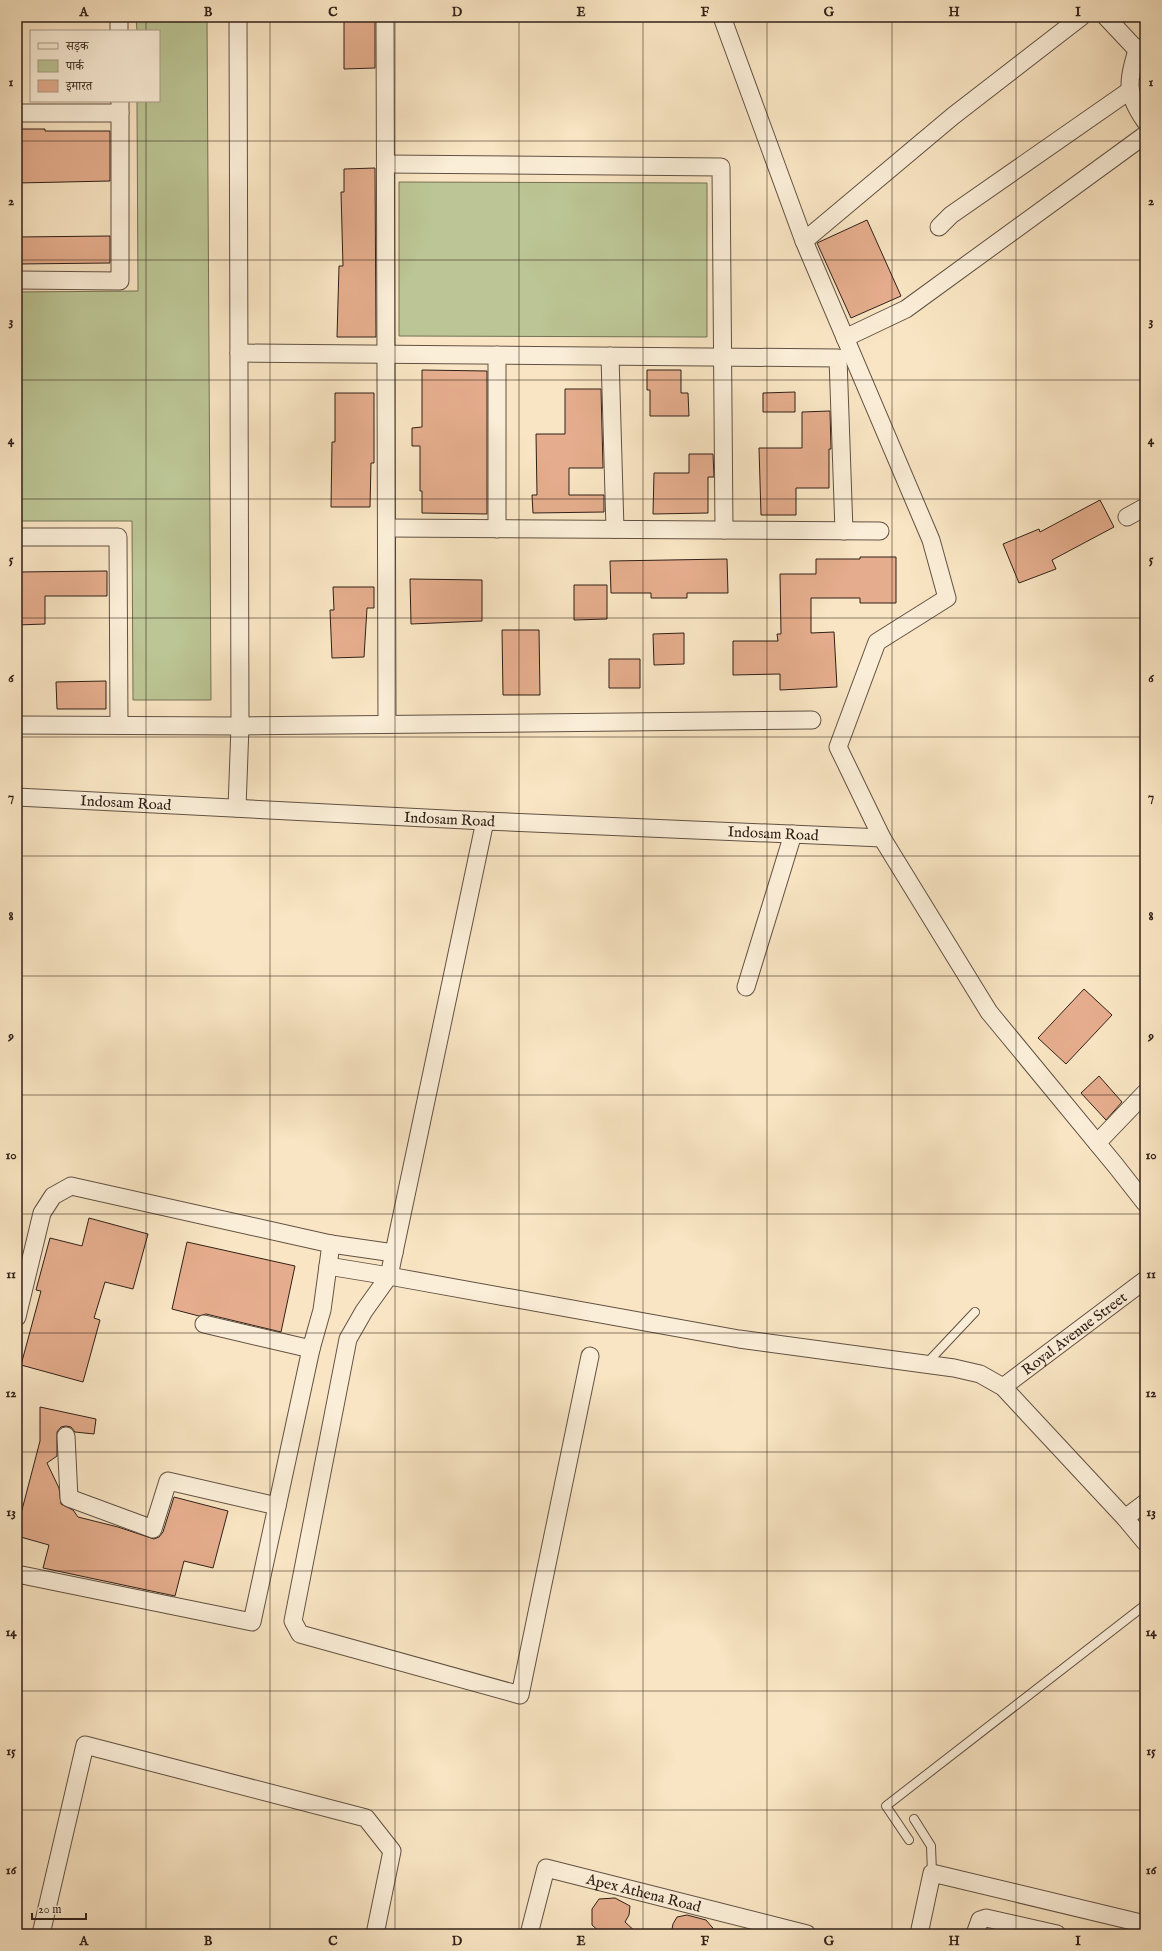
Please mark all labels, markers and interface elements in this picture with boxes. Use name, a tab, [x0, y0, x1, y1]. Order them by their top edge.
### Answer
text: A	[79, 4, 90, 21]
text: B	[204, 4, 213, 21]
text: C	[328, 4, 338, 21]
text: D	[452, 4, 463, 21]
text: E	[576, 4, 586, 21]
text: F	[701, 4, 710, 21]
text: G	[824, 4, 835, 21]
text: H	[948, 4, 960, 21]
text: I	[1075, 4, 1081, 21]
legend	[30, 30, 160, 102]
text: सड़क	[65, 39, 90, 54]
text: पार्क	[65, 59, 85, 74]
text: 1	[9, 74, 14, 91]
text: 1	[1149, 74, 1154, 91]
text: इमारत	[65, 79, 93, 94]
text: 2	[8, 193, 14, 210]
text: 2	[1148, 193, 1154, 210]
text: 3	[9, 313, 14, 330]
text: 3	[1149, 313, 1154, 330]
text: 4	[8, 432, 15, 449]
text: 4	[1148, 432, 1155, 449]
text: 5	[9, 551, 14, 568]
text: 5	[1149, 551, 1154, 568]
text: 6	[8, 670, 14, 687]
text: 6	[1148, 670, 1154, 687]
text: 7	[8, 789, 14, 806]
text: 7	[1148, 789, 1154, 806]
street label: Indosam Road	[80, 791, 173, 814]
street label: Indosam Road	[403, 807, 496, 831]
street label: Indosam Road	[727, 822, 820, 845]
text: 8	[8, 908, 14, 925]
text: 8	[1148, 908, 1154, 925]
text: 9	[7, 1028, 14, 1045]
text: 9	[1147, 1028, 1154, 1045]
text: 10	[5, 1147, 17, 1164]
text: 10	[1145, 1147, 1157, 1164]
text: 11	[6, 1266, 16, 1283]
text: 11	[1146, 1266, 1156, 1283]
street label: Royal Avenue Street	[1018, 1288, 1130, 1379]
text: 12	[6, 1385, 16, 1402]
text: 12	[1146, 1385, 1156, 1402]
text: 13	[6, 1504, 16, 1521]
text: 13	[1146, 1504, 1156, 1521]
text: 14	[5, 1624, 17, 1641]
text: 14	[1145, 1624, 1157, 1641]
text: 15	[6, 1743, 16, 1760]
text: 15	[1146, 1743, 1156, 1760]
text: 16	[6, 1862, 17, 1879]
text: 16	[1146, 1862, 1157, 1879]
street label: Apex Athena Road	[583, 1869, 704, 1917]
scale bar	[32, 1895, 86, 1921]
text: 20 m	[38, 1902, 61, 1917]
text: A	[79, 1933, 90, 1950]
text: B	[204, 1933, 213, 1950]
text: C	[328, 1933, 338, 1950]
text: D	[452, 1933, 463, 1950]
text: E	[576, 1933, 586, 1950]
text: F	[701, 1933, 710, 1950]
text: G	[824, 1933, 835, 1950]
text: H	[948, 1933, 960, 1950]
text: I	[1075, 1933, 1081, 1950]

